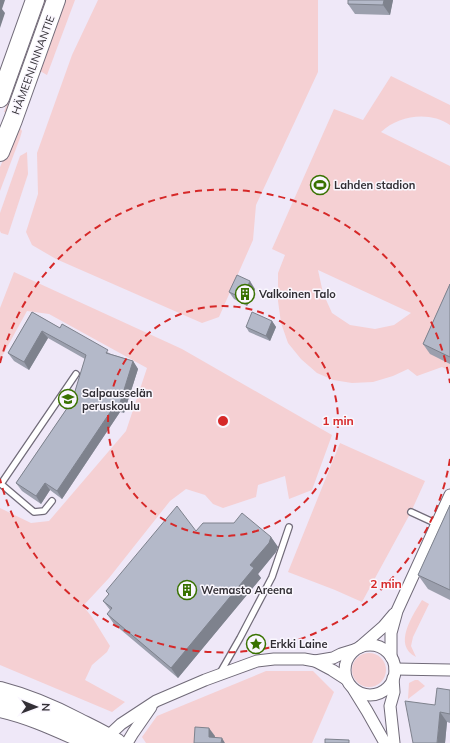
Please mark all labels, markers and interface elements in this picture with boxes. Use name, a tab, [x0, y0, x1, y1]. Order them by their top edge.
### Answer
street label: HÄMEENLINNANTIE	[9, 13, 57, 117]
sports icon: Lahden stadion	[309, 174, 331, 196]
place label: Lahden stadion	[334, 178, 415, 192]
building icon: Valkoinen Talo	[234, 283, 256, 305]
place label: Valkoinen Talo	[258, 287, 336, 301]
place label: Salpausselän peruskoulu	[82, 386, 152, 413]
school or university icon: Salpausselän peruskoulu	[57, 388, 79, 410]
text: 1 min	[322, 413, 354, 428]
centre of rings	[216, 414, 230, 428]
text: 2 min	[370, 576, 402, 591]
building icon: Wemasto Areena	[176, 579, 198, 601]
place label: Wemasto Areena	[201, 583, 293, 597]
place icon: Erkki Laine	[245, 633, 267, 655]
place label: Erkki Laine	[270, 637, 327, 651]
north arrow	[16, 687, 56, 727]
text: N	[39, 703, 53, 711]

